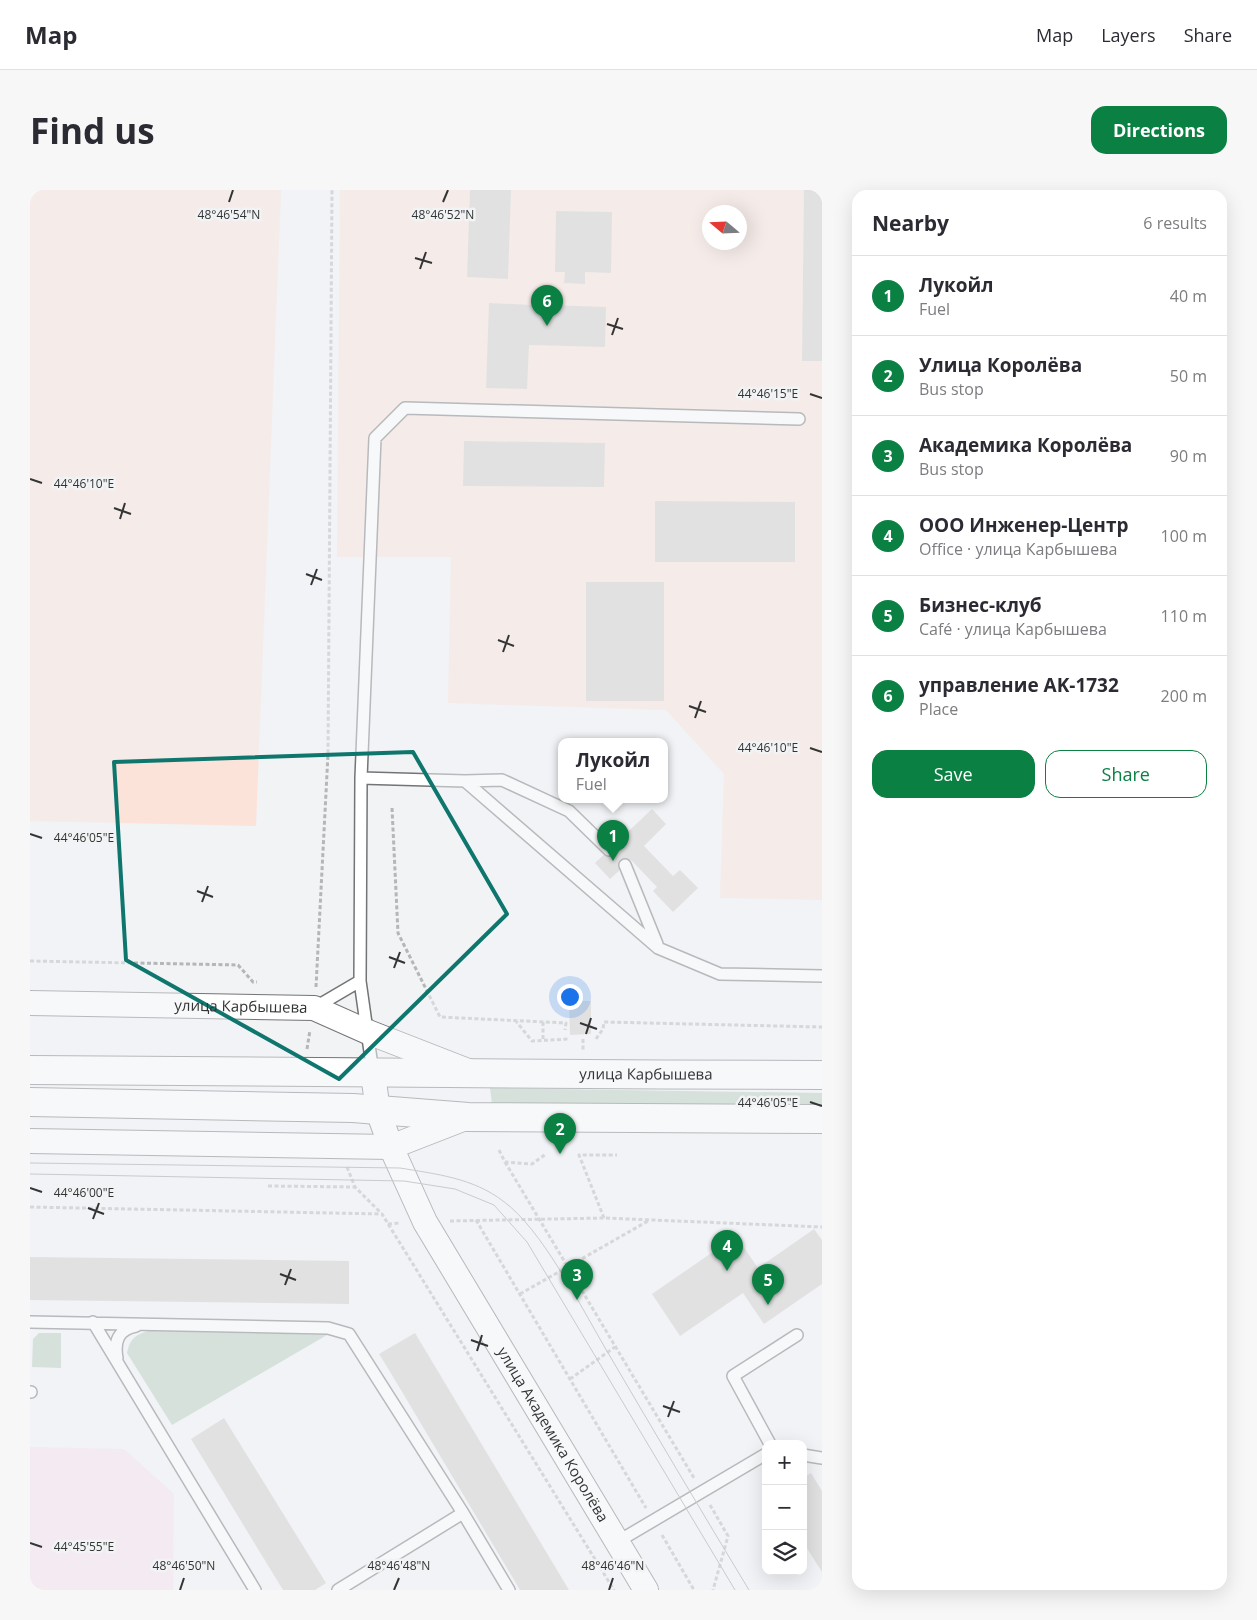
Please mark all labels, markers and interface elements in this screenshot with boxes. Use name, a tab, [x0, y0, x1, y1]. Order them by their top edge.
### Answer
text: Map	[25, 18, 77, 51]
text: Map	[1036, 23, 1073, 47]
text: Layers	[1101, 23, 1156, 47]
text: Share	[1184, 23, 1232, 47]
button: Directions	[1091, 106, 1227, 154]
text: Find us	[30, 107, 155, 154]
north arrow	[702, 205, 747, 250]
text: 48°46'54"N	[198, 206, 260, 223]
text: 48°46'52"N	[412, 206, 474, 223]
text: Nearby	[872, 209, 949, 237]
text: 6 results	[1143, 212, 1207, 234]
text: Лукойл	[919, 272, 993, 298]
pin: 6	[531, 285, 563, 326]
text: 1	[883, 285, 893, 307]
text: 40 m	[1170, 285, 1207, 307]
text: Fuel	[919, 298, 950, 320]
text: Улица Королёва	[919, 352, 1082, 378]
text: 2	[883, 365, 893, 387]
text: 50 m	[1170, 365, 1207, 387]
text: Bus stop	[919, 378, 984, 400]
text: 44°46'15"E	[738, 385, 798, 402]
text: Академика Королёва	[919, 432, 1132, 458]
text: 3	[883, 445, 893, 467]
text: 90 m	[1170, 445, 1207, 467]
text: Bus stop	[919, 458, 984, 480]
text: 44°46'10"E	[54, 475, 114, 492]
text: ООО Инженер-Центр	[919, 512, 1128, 538]
text: 4	[883, 525, 893, 547]
text: 100 m	[1161, 525, 1207, 547]
text: Office · улица Карбышева	[919, 538, 1117, 560]
text: Бизнес-клуб	[919, 592, 1042, 618]
text: 5	[883, 605, 893, 627]
text: 110 m	[1161, 605, 1207, 627]
text: Café · улица Карбышева	[919, 618, 1107, 640]
text: управление AK-1732	[919, 672, 1119, 698]
text: 6	[883, 685, 893, 707]
text: 200 m	[1161, 685, 1207, 707]
text: Place	[919, 698, 958, 720]
popup	[558, 738, 668, 803]
text: 44°46'10"E	[738, 739, 798, 756]
text: Лукойл	[576, 747, 650, 773]
button: Save	[872, 750, 1035, 798]
button: Share	[1045, 750, 1207, 798]
text: Fuel	[576, 773, 607, 795]
pin: 1	[597, 820, 629, 861]
text: 44°46'05"E	[54, 829, 114, 846]
your location	[557, 984, 583, 1010]
street label: улица Карбышева	[174, 995, 308, 1017]
street label: улица Карбышева	[579, 1063, 713, 1084]
text: 44°46'05"E	[738, 1094, 798, 1111]
pin: 2	[544, 1113, 576, 1154]
text: 44°46'00"E	[54, 1184, 114, 1201]
pin: 4	[711, 1230, 743, 1271]
pin: 3	[561, 1259, 593, 1300]
pin: 5	[752, 1264, 784, 1305]
street label: улица Академика Королёва	[493, 1343, 614, 1525]
map controls	[762, 1440, 807, 1575]
button: +	[762, 1440, 807, 1485]
button: −	[762, 1485, 807, 1530]
button: layers	[762, 1530, 807, 1575]
text: 44°45'55"E	[54, 1538, 114, 1555]
text: 48°46'50"N	[153, 1557, 215, 1574]
text: 48°46'48"N	[368, 1557, 430, 1574]
text: 48°46'46"N	[582, 1557, 644, 1574]

